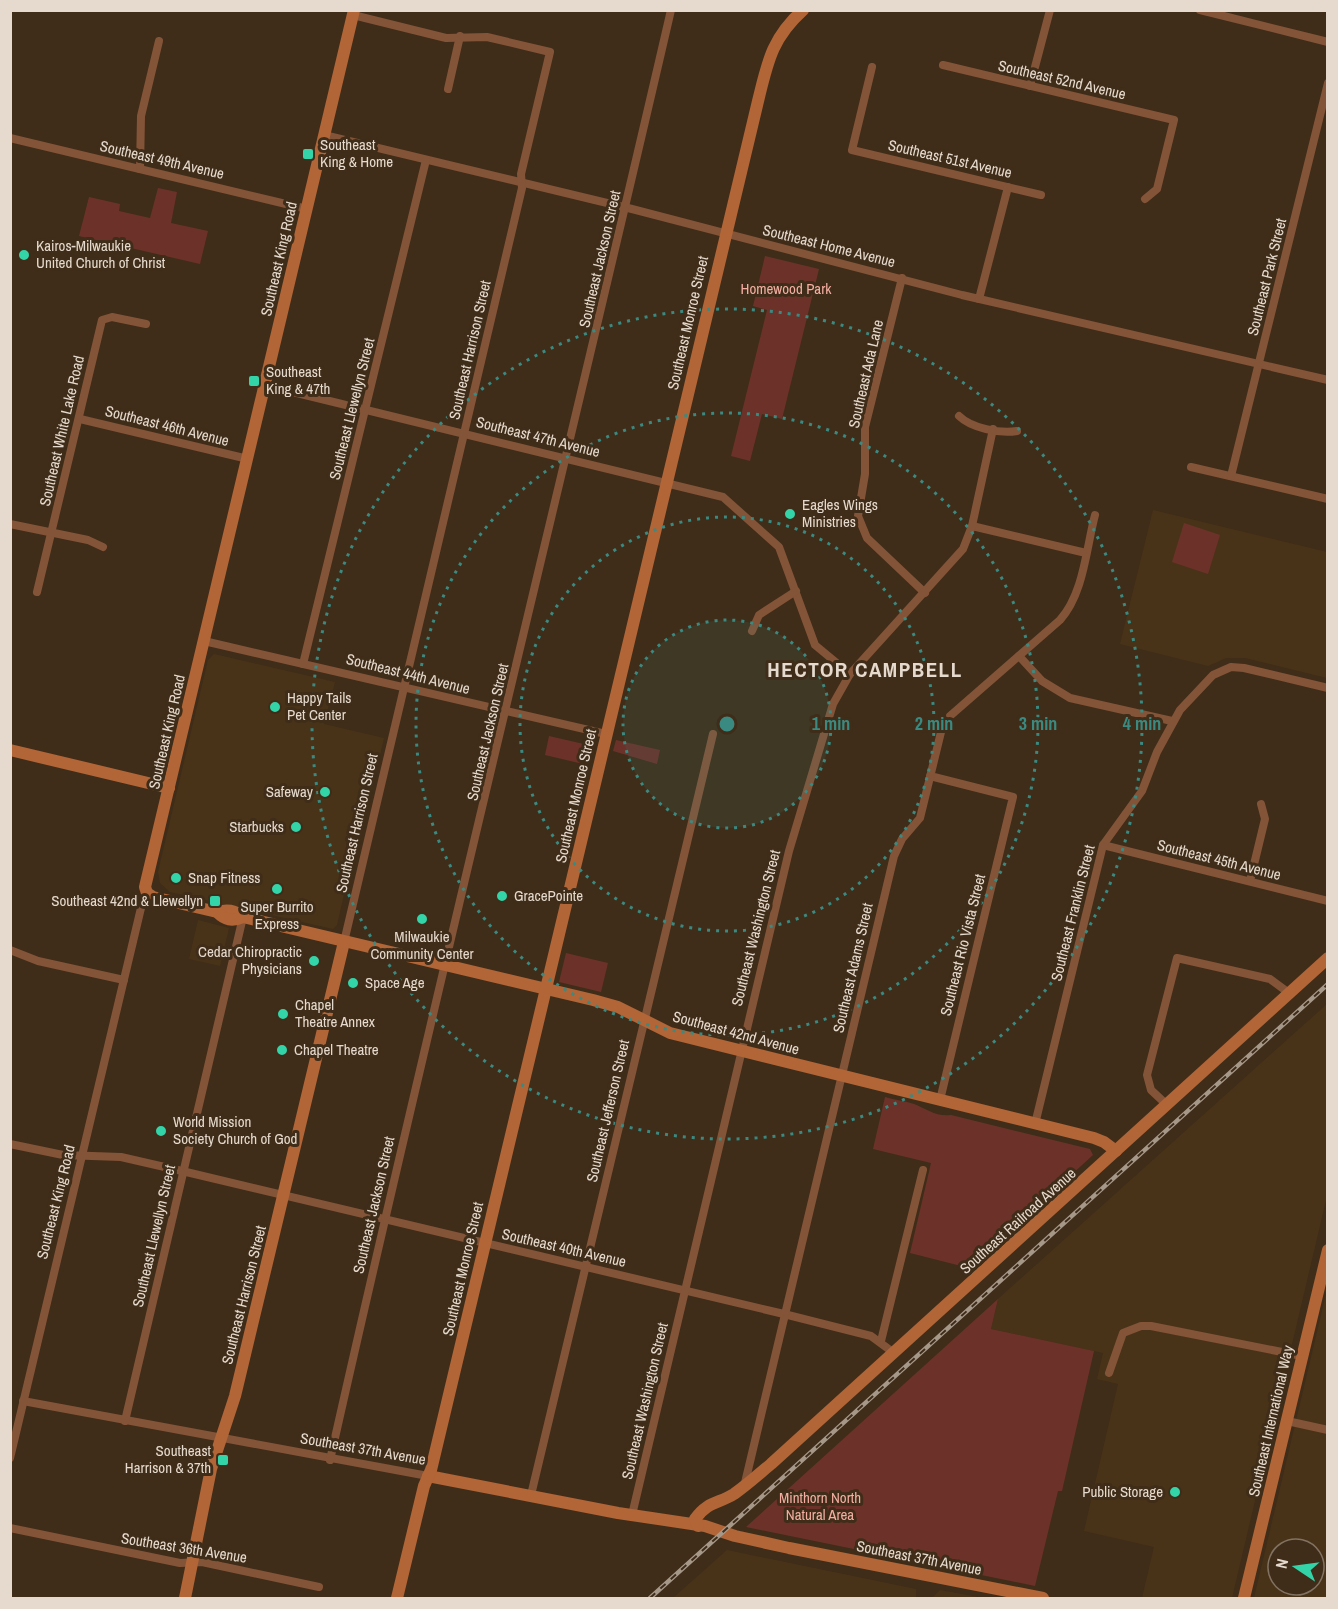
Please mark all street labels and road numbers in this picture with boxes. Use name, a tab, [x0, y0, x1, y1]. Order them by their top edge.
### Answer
street label: Southeast 52nd Avenue	[996, 55, 1128, 104]
street label: Southeast 51st Avenue	[886, 134, 1014, 183]
street label: Southeast 49th Avenue	[98, 135, 227, 184]
street label: Southeast Jackson Street	[574, 188, 626, 330]
street label: Southeast King Road	[255, 200, 302, 318]
street label: Southeast Park Street	[1242, 215, 1291, 338]
street label: Southeast Home Avenue	[761, 219, 898, 272]
street label: Southeast Monroe Street	[662, 253, 713, 392]
street label: Southeast Harrison Street	[443, 278, 496, 422]
street label: Southeast Ada Lane	[843, 317, 888, 430]
street label: Southeast Llewellyn Street	[324, 335, 379, 482]
street label: Southeast White Lake Road	[34, 354, 89, 508]
street label: Southeast 46th Avenue	[103, 400, 231, 451]
street label: Southeast 47th Avenue	[474, 411, 602, 462]
street label: Southeast 44th Avenue	[344, 648, 472, 699]
street label: Southeast Jackson Street	[462, 661, 514, 803]
street label: Southeast King Road	[143, 673, 190, 791]
street label: Southeast Monroe Street	[550, 726, 601, 865]
street label: Southeast Harrison Street	[330, 751, 383, 895]
street label: Southeast 45th Avenue	[1155, 834, 1283, 885]
street label: Southeast Franklin Street	[1045, 842, 1100, 983]
street label: Southeast Washington Street	[726, 847, 785, 1008]
street label: Southeast Rio Vista Street	[935, 871, 990, 1018]
street label: Southeast Adams Street	[827, 900, 878, 1035]
street label: Southeast 42nd Avenue	[670, 1005, 802, 1060]
street label: Southeast Jefferson Street	[581, 1037, 634, 1184]
street label: Southeast Jackson Street	[348, 1134, 400, 1276]
street label: Southeast King Road	[31, 1143, 80, 1261]
street label: Southeast Llewellyn Street	[127, 1162, 180, 1309]
street label: Southeast Railroad Avenue	[955, 1163, 1080, 1278]
street label: Southeast Monroe Street	[437, 1199, 488, 1338]
street label: Southeast Harrison Street	[216, 1223, 271, 1366]
street label: Southeast 40th Avenue	[500, 1223, 629, 1272]
street label: Southeast Washington Street	[616, 1320, 673, 1481]
street label: Southeast International Way	[1243, 1342, 1298, 1499]
street label: Southeast 37th Avenue	[299, 1427, 428, 1470]
street label: Southeast 36th Avenue	[120, 1527, 249, 1568]
street label: Southeast 37th Avenue	[855, 1535, 984, 1580]

